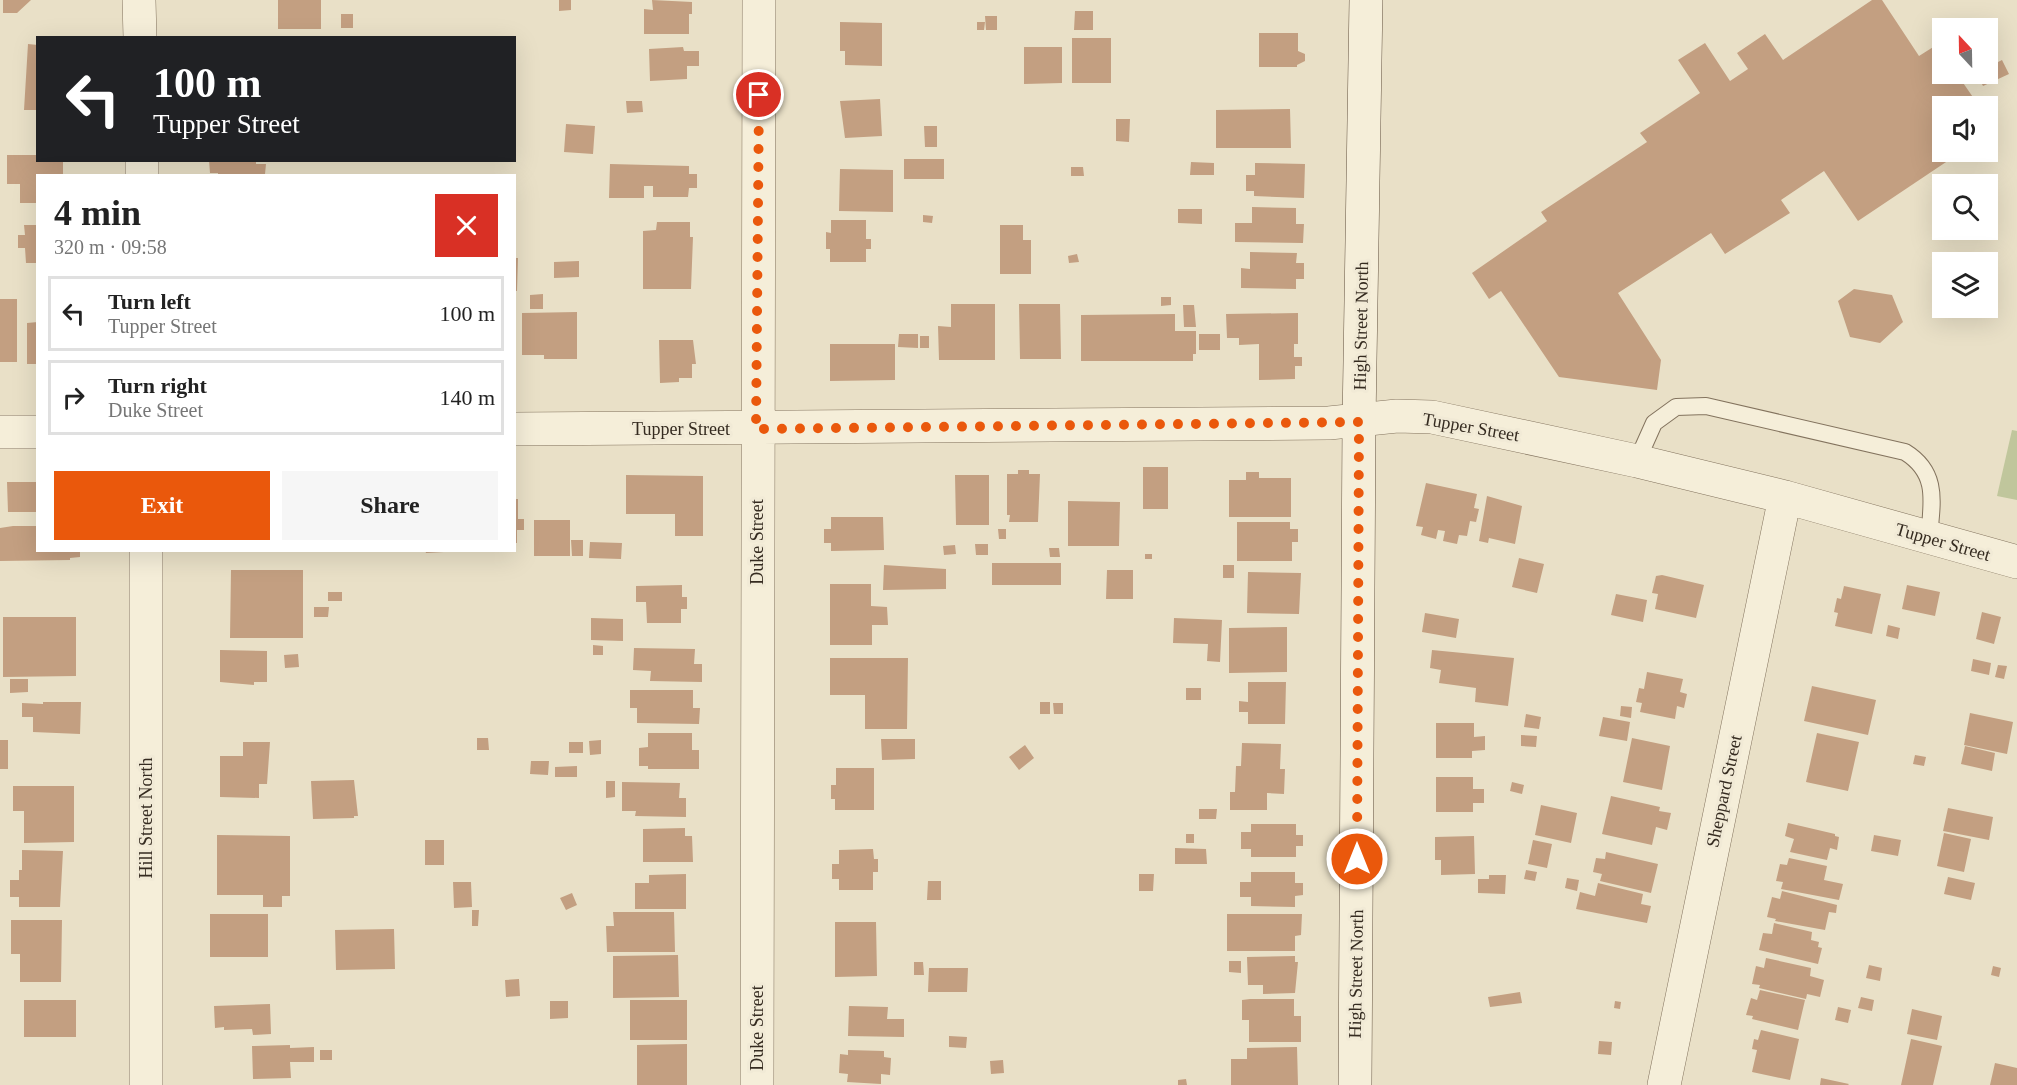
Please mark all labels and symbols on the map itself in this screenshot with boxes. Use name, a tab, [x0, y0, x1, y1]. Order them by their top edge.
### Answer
north arrow	[1932, 18, 1998, 84]
pin	[733, 69, 784, 120]
street label: High Street North	[1350, 261, 1372, 391]
street label: Tupper Street	[1421, 409, 1521, 445]
street label: Tupper Street	[632, 419, 730, 439]
street label: Duke Street	[747, 499, 767, 585]
street label: Tupper Street	[1893, 519, 1993, 565]
street label: Sheppard Street	[1702, 733, 1746, 849]
street label: Hill Street North	[136, 758, 156, 878]
position arrow	[1325, 827, 1389, 891]
street label: High Street North	[1345, 909, 1367, 1039]
street label: Duke Street	[747, 985, 767, 1071]

